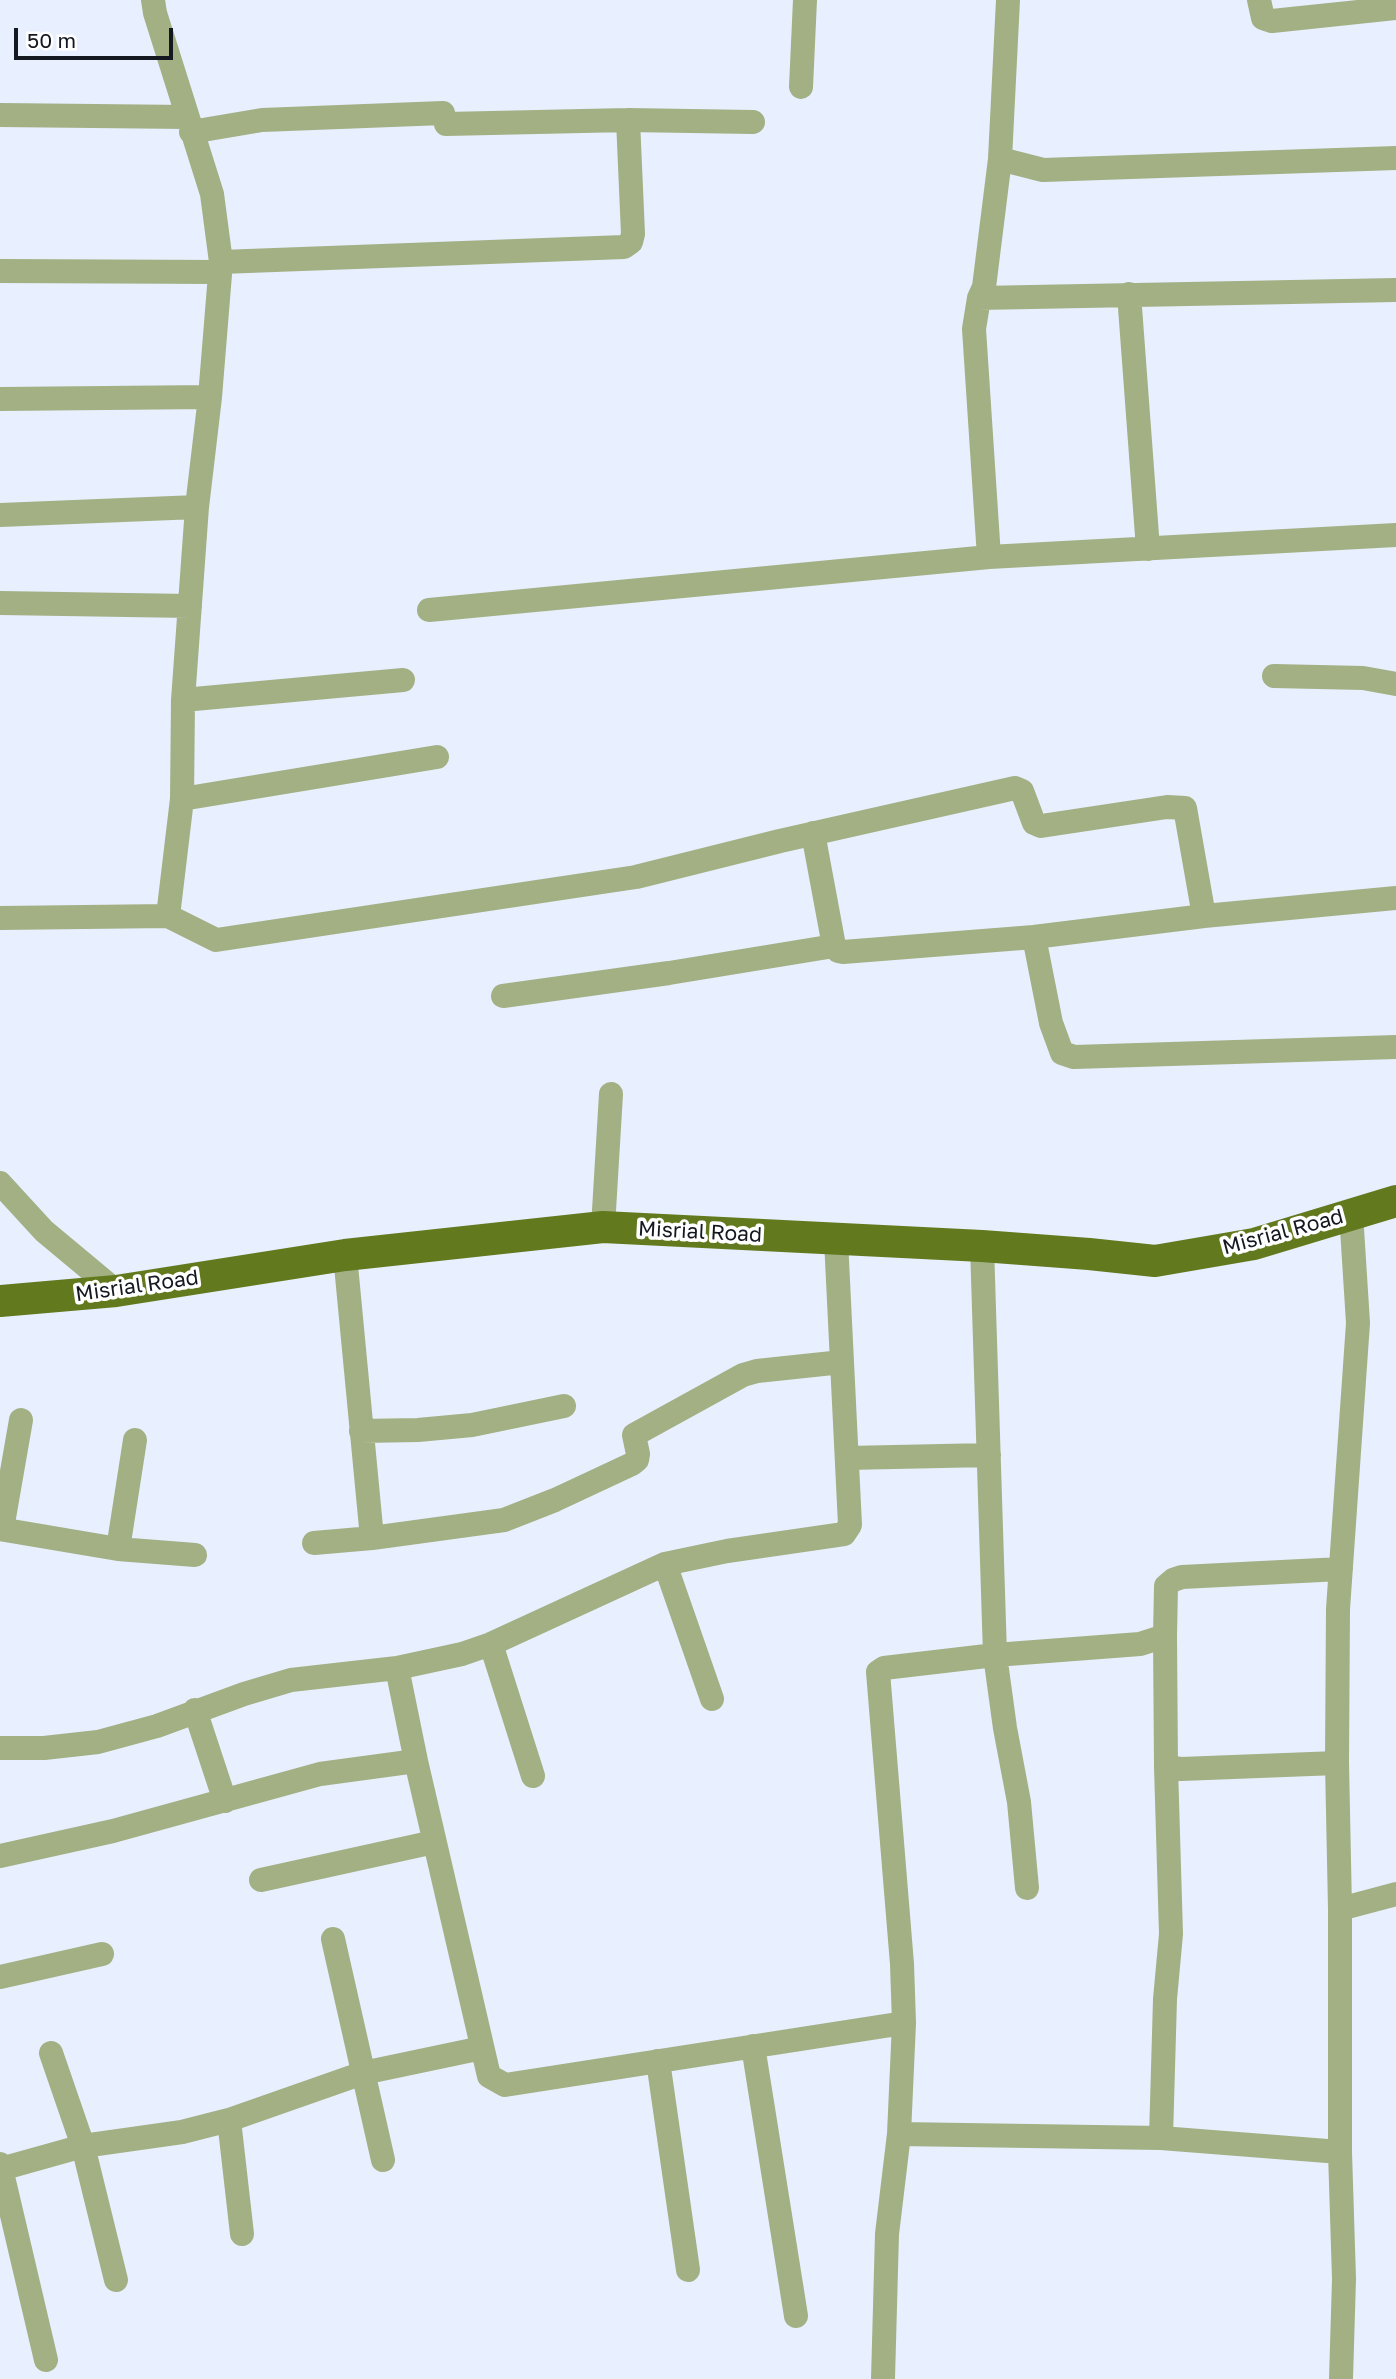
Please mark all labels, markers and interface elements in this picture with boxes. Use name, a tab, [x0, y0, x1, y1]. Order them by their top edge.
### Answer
scale bar	[18, 14, 177, 58]
text: 50 m	[27, 27, 76, 53]
street label: Misrial Road	[1220, 1204, 1346, 1260]
street label: Misrial Road	[637, 1216, 763, 1248]
street label: Misrial Road	[74, 1265, 200, 1307]

